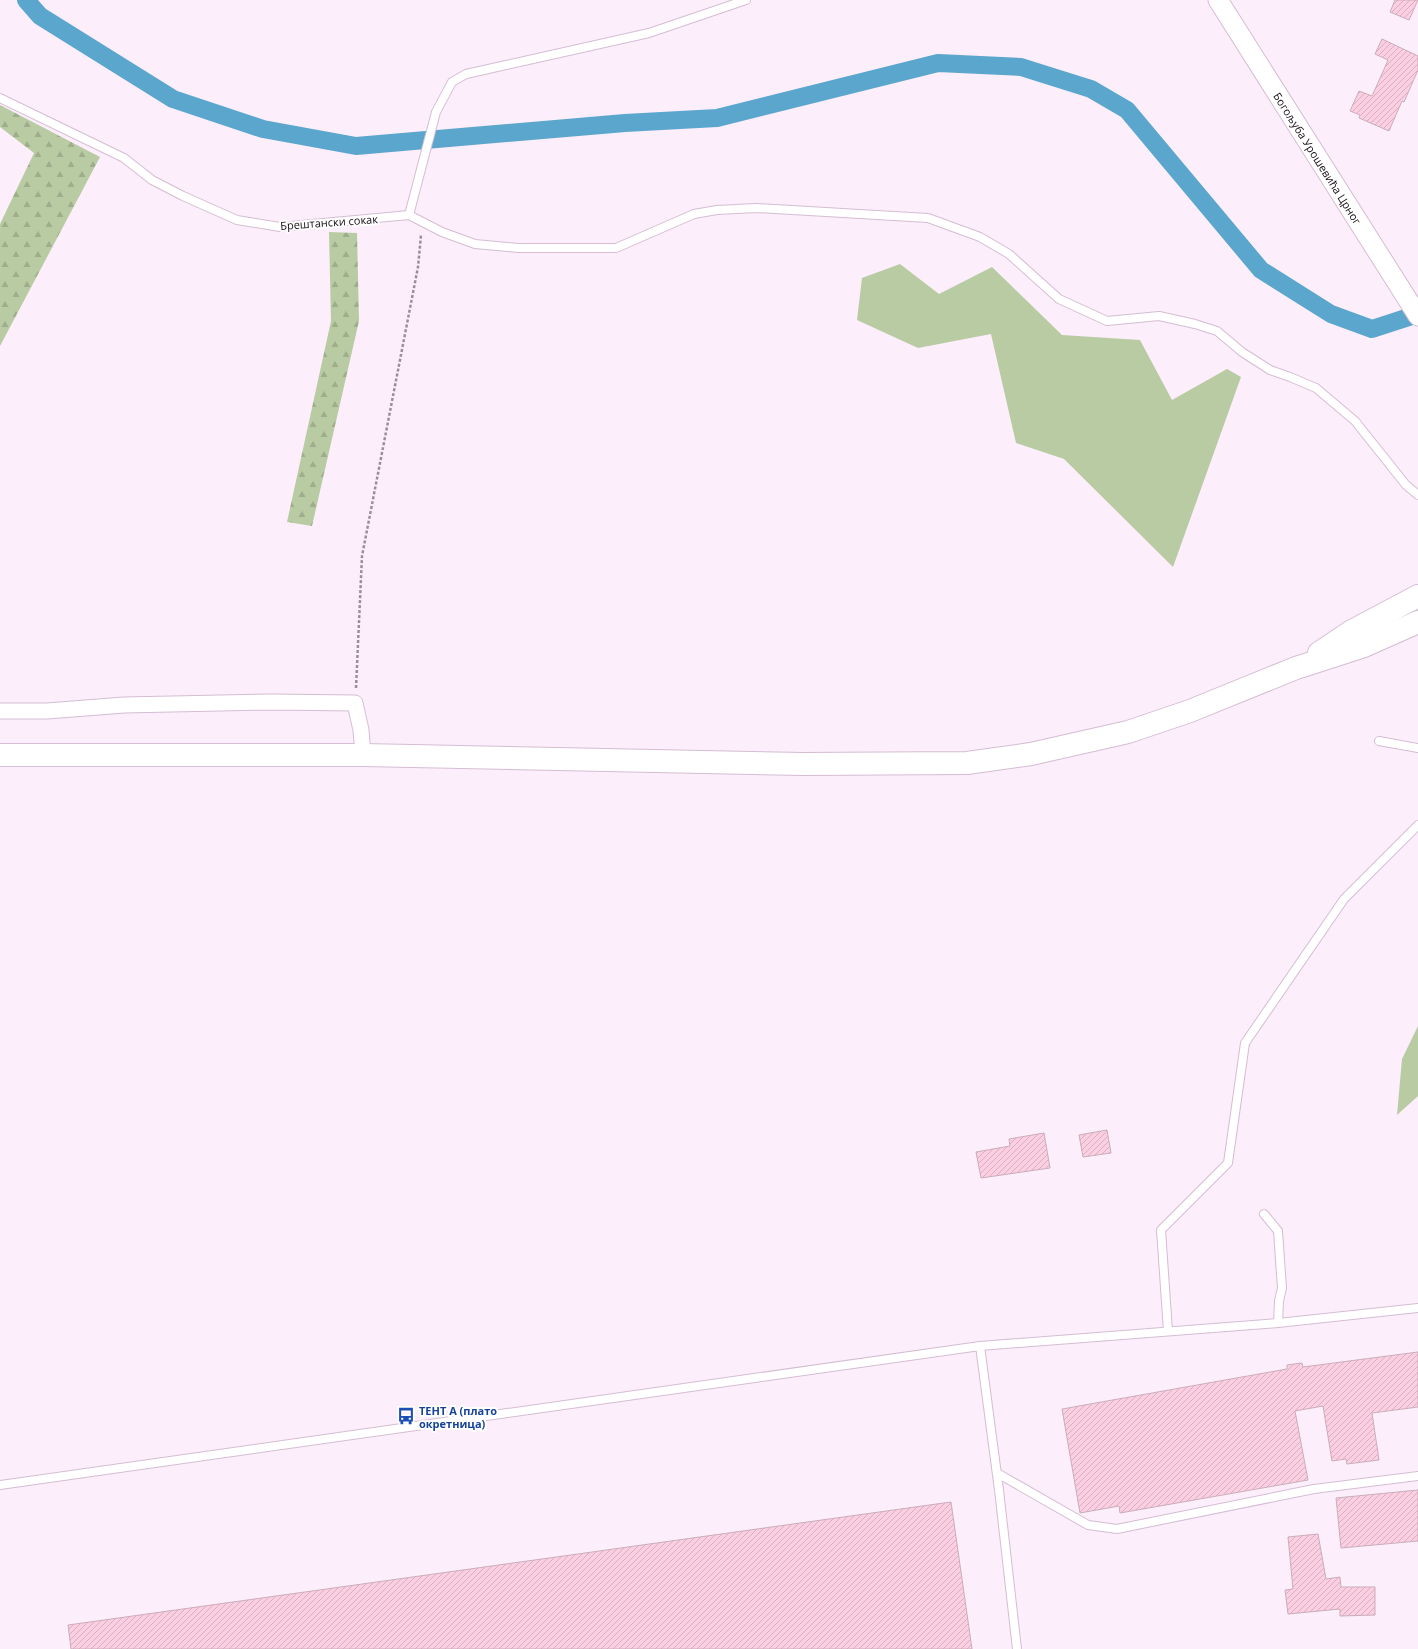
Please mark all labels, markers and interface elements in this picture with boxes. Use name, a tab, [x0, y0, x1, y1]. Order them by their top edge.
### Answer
street label: Богољуба Урошевића Црног	[1271, 89, 1366, 227]
street label: Брештански сокак	[280, 211, 379, 233]
place label: ТЕНТ А (плато окретница)	[419, 1403, 497, 1431]
bus stop icon: ТЕНТ А (плато окретница)	[396, 1406, 416, 1426]

